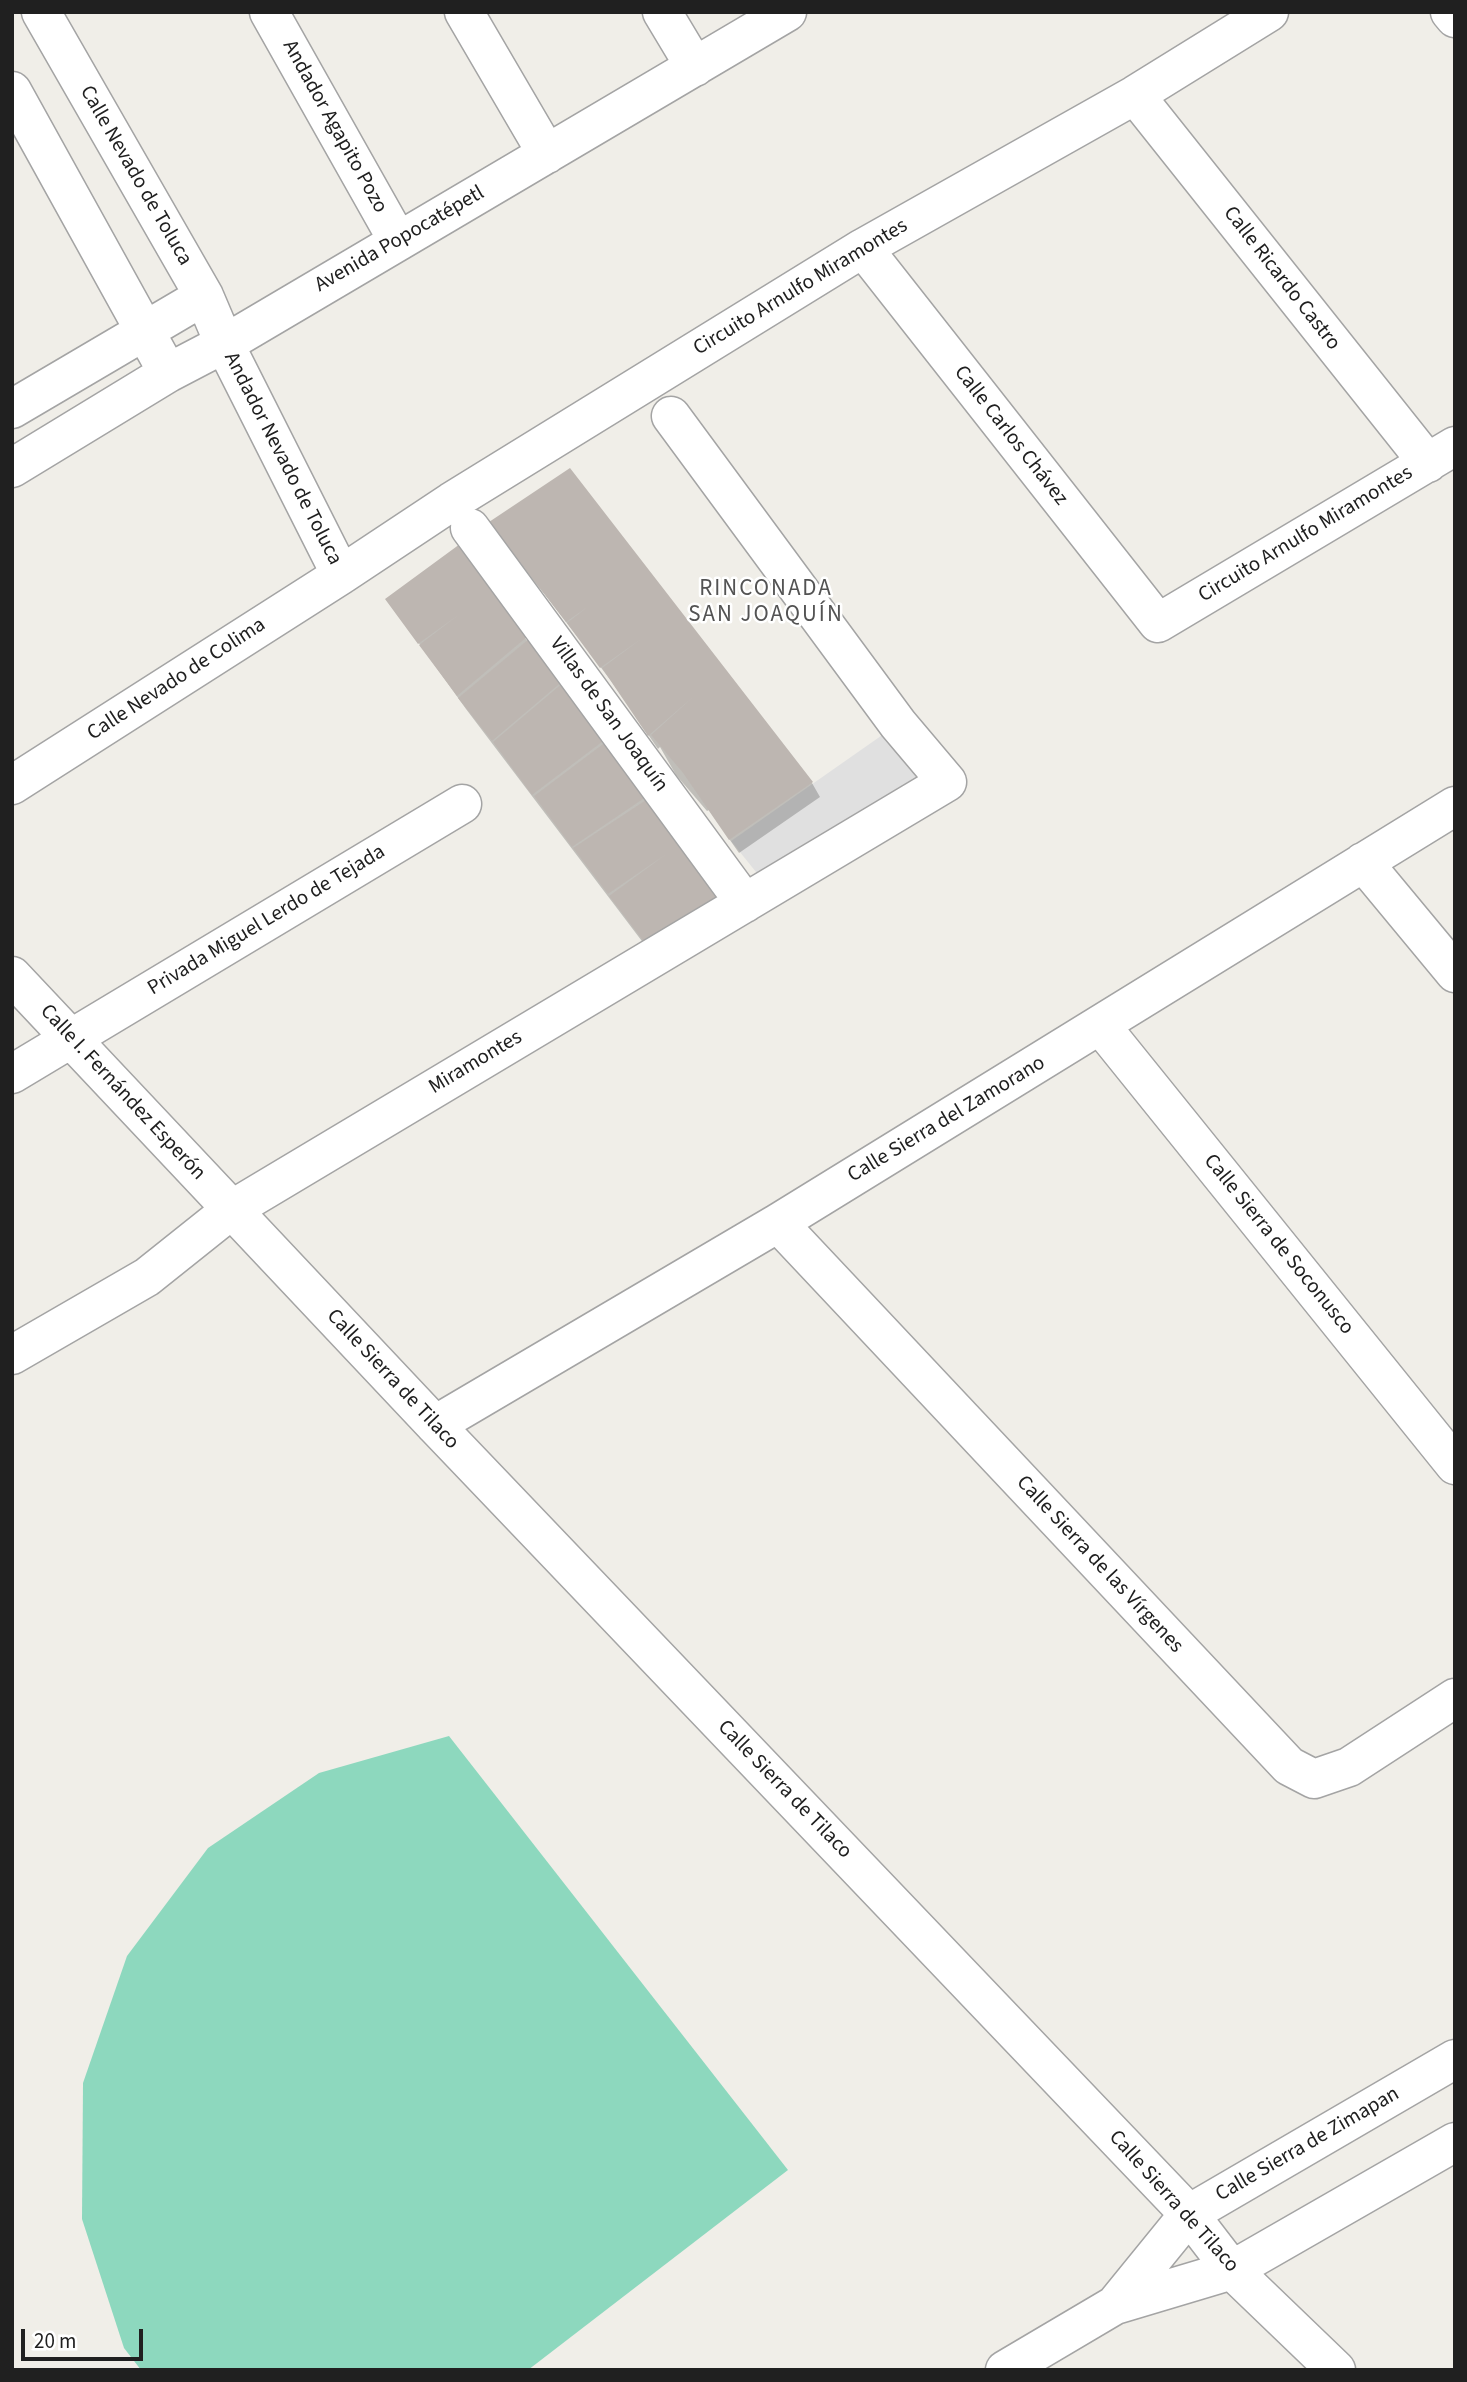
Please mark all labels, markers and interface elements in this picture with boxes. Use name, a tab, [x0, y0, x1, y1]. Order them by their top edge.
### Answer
street label: Andador Agapito Pozo	[276, 36, 392, 218]
street label: Calle Nevado de Toluca	[73, 82, 197, 270]
street label: Avenida Popocatépetl	[311, 181, 489, 299]
street label: Calle Ricardo Castro	[1217, 202, 1345, 356]
street label: Circuito Arnulfo Miramontes	[689, 214, 913, 362]
street label: Andador Nevado de Toluca	[217, 348, 347, 570]
street label: Calle Carlos Chávez	[948, 361, 1072, 511]
street label: Circuito Arnulfo Miramontes	[1194, 461, 1418, 609]
district label: RINCONADA SAN JOAQUÍN	[690, 576, 842, 630]
street label: Calle Nevado de Colima	[83, 613, 271, 747]
street label: Villas de San Joaquín	[543, 633, 673, 797]
street label: Privada Miguel Lerdo de Tejada	[144, 840, 390, 1002]
street label: Calle I. Fernández Esperón	[34, 1000, 210, 1186]
street label: Miramontes	[425, 1025, 527, 1101]
street label: Calle Sierra del Zamorano	[844, 1051, 1050, 1189]
street label: Calle Sierra de Soconusco	[1197, 1150, 1359, 1340]
street label: Calle Sierra de Tilaco	[320, 1305, 464, 1455]
street label: Calle Sierra de las Vírgenes	[1010, 1471, 1188, 1659]
street label: Calle Sierra de Tilaco	[711, 1716, 857, 1864]
street label: Calle Sierra de Zimapan	[1212, 2082, 1404, 2208]
street label: Calle Sierra de Tilaco	[1103, 2126, 1243, 2278]
scale bar	[24, 2316, 147, 2360]
text: 20 m	[34, 2326, 76, 2356]

